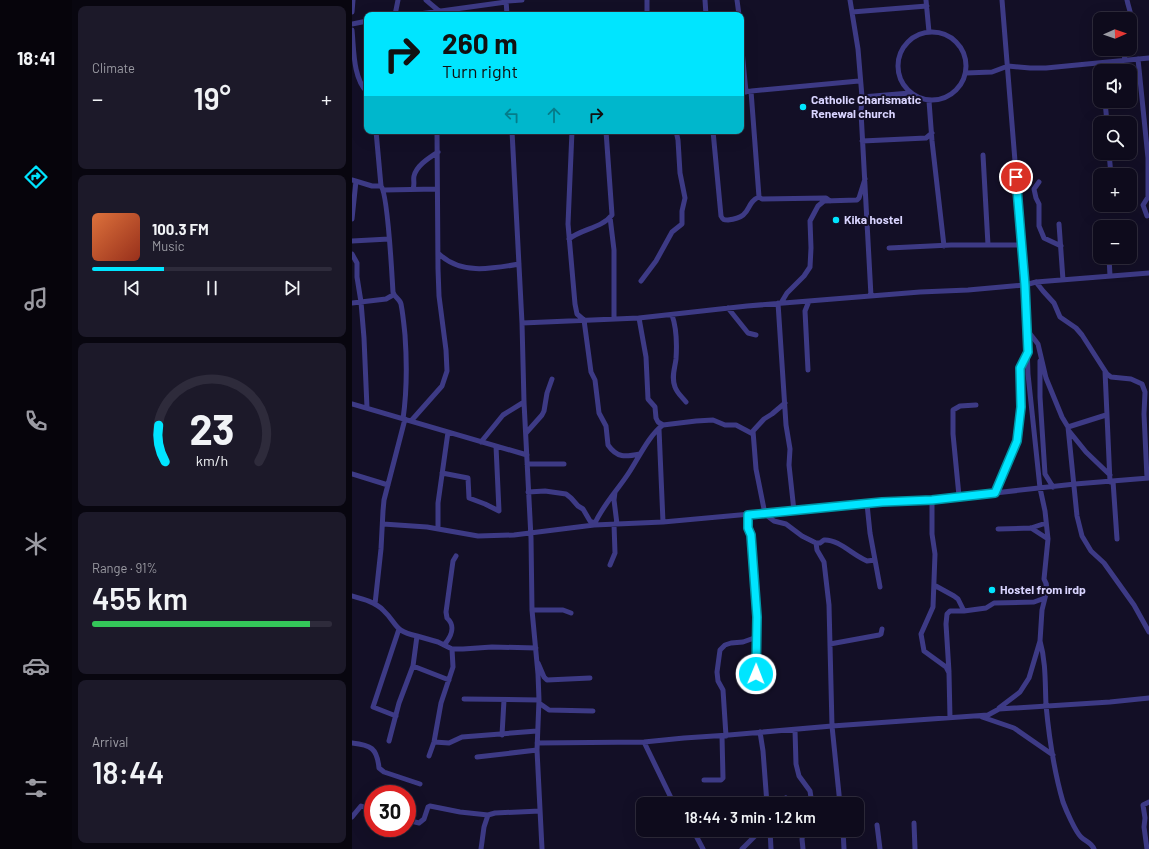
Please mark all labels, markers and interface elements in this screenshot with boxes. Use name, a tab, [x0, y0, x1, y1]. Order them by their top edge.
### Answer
north arrow	[1093, 12, 1137, 56]
map controls	[1093, 12, 1137, 264]
text: 260 m	[442, 26, 518, 60]
icon: right	[376, 28, 428, 80]
text: 18:41	[17, 47, 55, 69]
text: Climate	[92, 60, 135, 76]
text: Turn right	[442, 60, 518, 82]
button: sound	[1093, 64, 1137, 108]
text: 19°	[193, 80, 231, 116]
text: −	[92, 85, 103, 111]
text: +	[321, 85, 332, 111]
place label: Catholic Charismatic Renewal church	[811, 92, 922, 120]
marker: Catholic Charismatic Renewal church	[798, 102, 808, 112]
icon: left	[501, 104, 523, 126]
icon: ahead	[543, 104, 565, 126]
icon: right	[585, 104, 607, 126]
button: search	[1093, 116, 1137, 160]
pin	[999, 160, 1033, 194]
icon: directions	[22, 163, 50, 191]
icon: arrive	[1005, 166, 1027, 188]
button: +	[1093, 168, 1137, 212]
place label: Kika hostel	[844, 212, 903, 226]
marker: Kika hostel	[831, 215, 841, 225]
text: 100.3 FM	[152, 220, 209, 238]
button: −	[1093, 220, 1137, 264]
text: Music	[152, 238, 185, 254]
icon: previous	[121, 277, 143, 299]
icon: pause	[201, 277, 223, 299]
icon: next	[281, 277, 303, 299]
icon: music	[22, 285, 50, 313]
text: 23	[189, 403, 235, 453]
icon: phone	[22, 407, 50, 435]
text: km/h	[196, 452, 228, 469]
icon: climate	[22, 530, 50, 558]
text: Range · 91%	[92, 560, 158, 576]
text: 455 km	[92, 580, 188, 616]
place label: Hostel from irdp	[1000, 582, 1086, 596]
marker: Hostel from irdp	[987, 585, 997, 595]
icon: car	[22, 652, 50, 680]
position arrow	[735, 653, 777, 695]
text: Arrival	[92, 734, 128, 750]
text: 18:44	[92, 754, 164, 790]
icon: filters	[22, 774, 50, 802]
speed limit sign: 30	[364, 785, 416, 837]
text: 18:44 · 3 min · 1.2 km	[684, 808, 816, 826]

